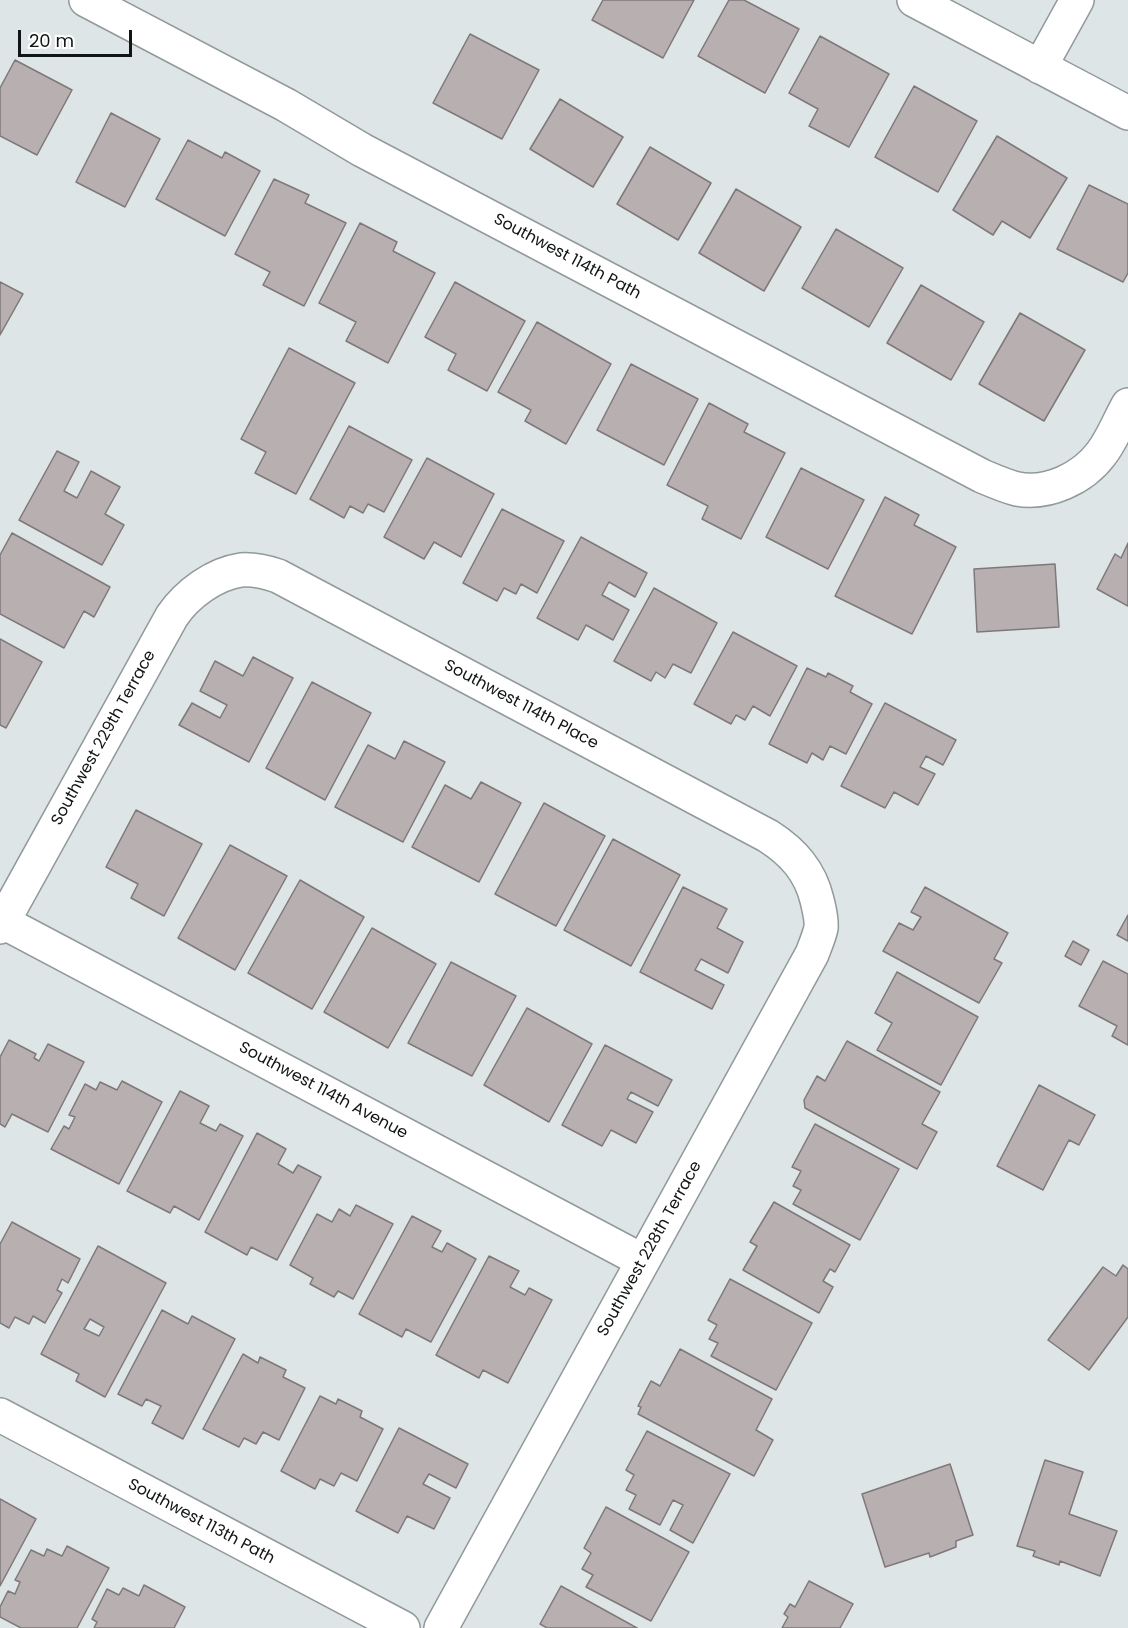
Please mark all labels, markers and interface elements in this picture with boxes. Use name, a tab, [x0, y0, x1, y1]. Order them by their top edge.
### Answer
scale bar	[21, 18, 135, 56]
text: 20 m	[29, 28, 74, 53]
street label: Southwest 114th Path	[490, 210, 644, 304]
street label: Southwest 229th Terrace	[48, 647, 160, 829]
street label: Southwest 114th Place	[441, 656, 601, 754]
street label: Southwest 114th Avenue	[235, 1038, 411, 1144]
street label: Southwest 228th Terrace	[594, 1158, 706, 1340]
street label: Southwest 113th Path	[124, 1475, 278, 1569]

